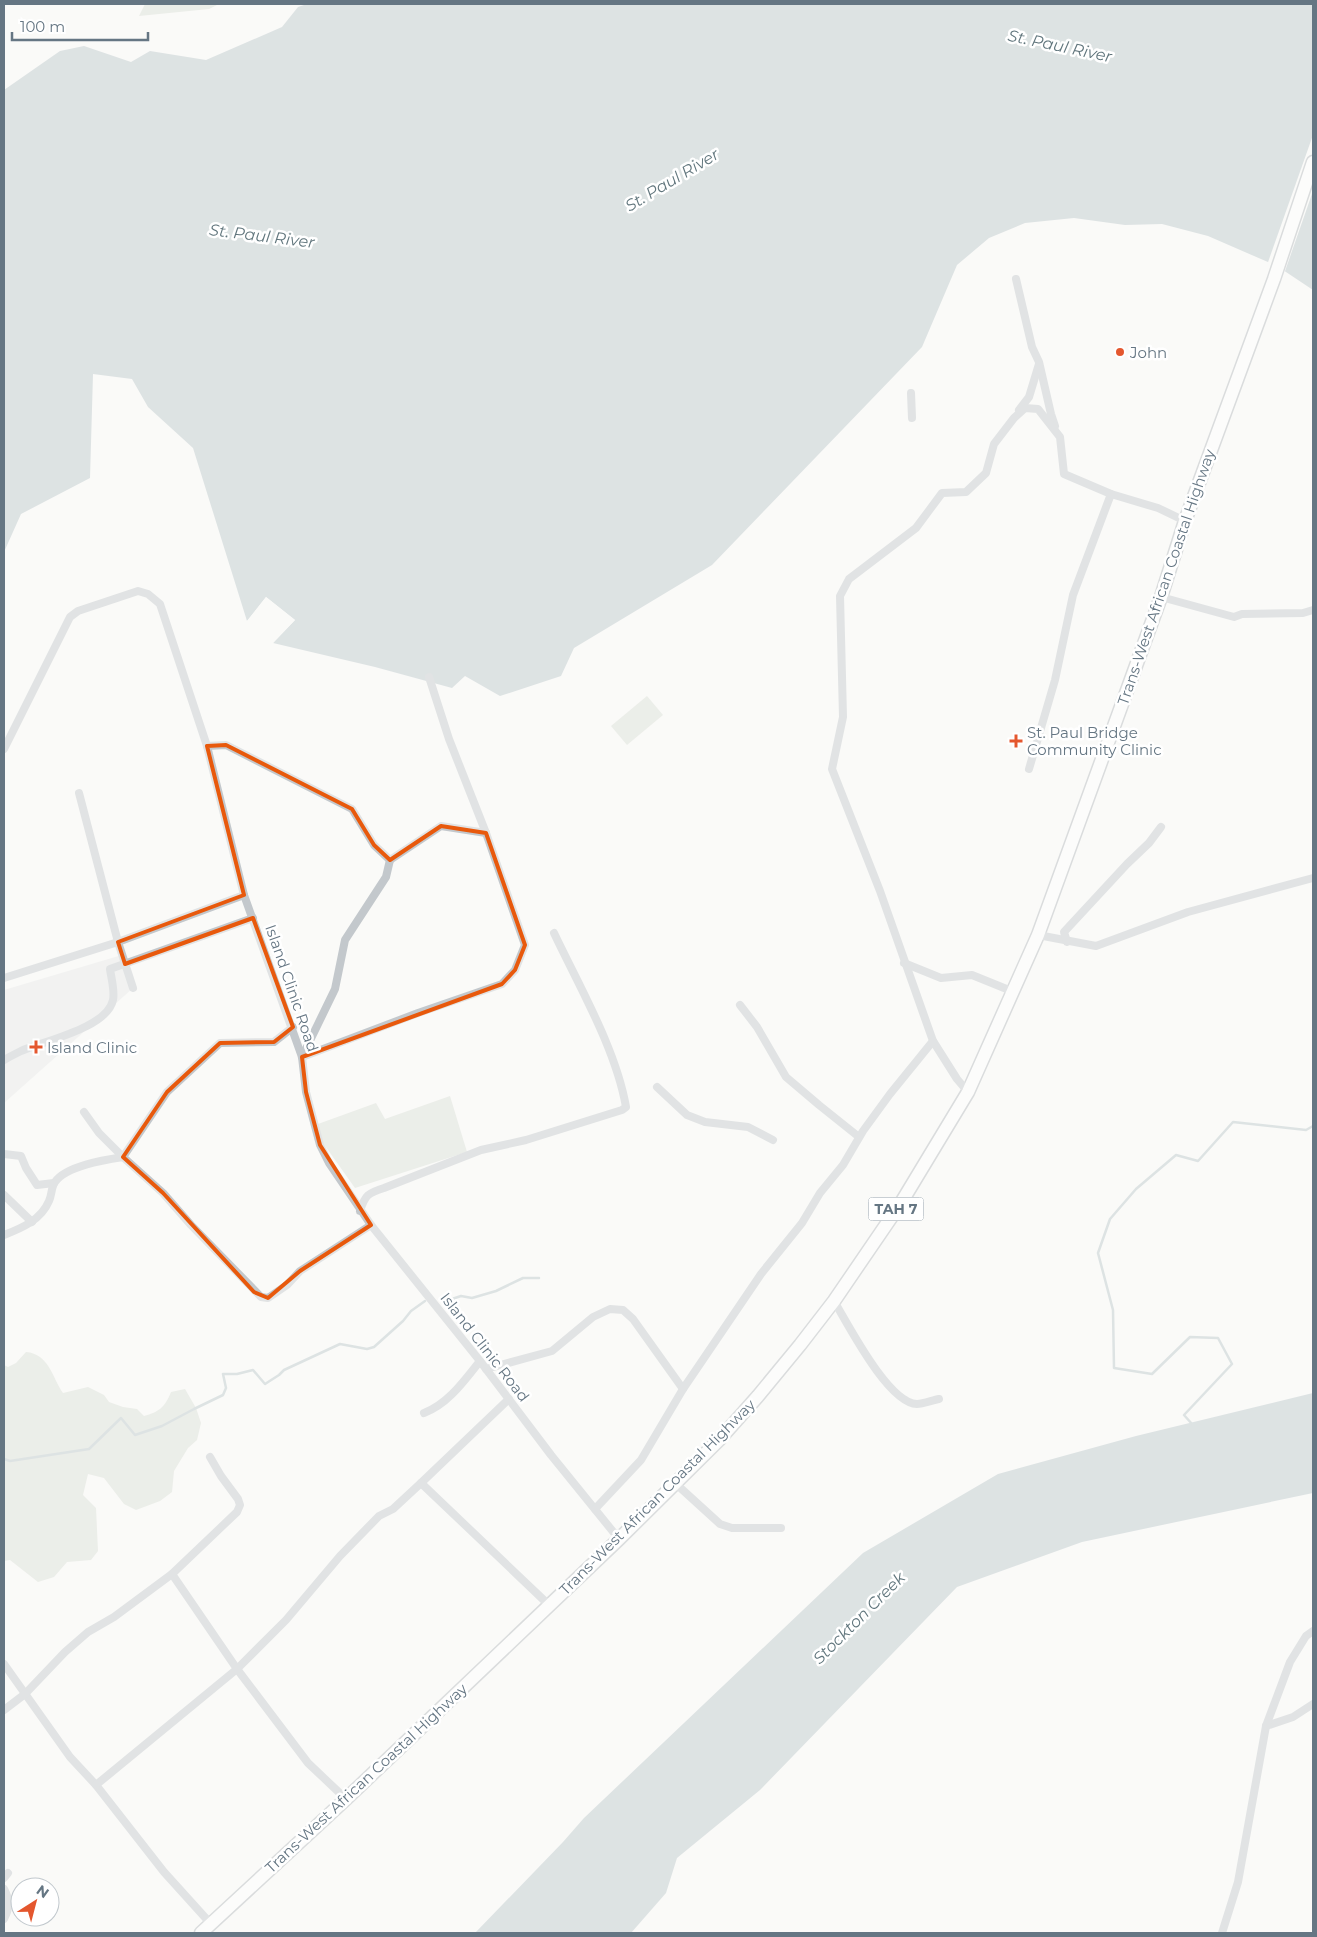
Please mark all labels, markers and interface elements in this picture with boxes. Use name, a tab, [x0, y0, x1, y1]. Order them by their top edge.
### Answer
scale bar	[12, 10, 149, 42]
text: 100 m	[20, 17, 65, 36]
water label: St. Paul River	[1006, 26, 1114, 66]
water label: St. Paul River	[622, 144, 723, 215]
water label: St. Paul River	[208, 220, 316, 252]
place label: John	[1129, 343, 1167, 362]
marker: John	[1114, 346, 1126, 358]
street label: Trans-West African Coastal Highway	[1113, 446, 1219, 707]
place label: St. Paul Bridge Community Clinic	[1027, 723, 1162, 759]
marker: St. Paul Bridge Community Clinic	[1009, 734, 1023, 748]
street label: Island Clinic Road	[261, 922, 323, 1054]
place label: Island Clinic	[47, 1038, 137, 1057]
marker: Island Clinic	[29, 1040, 43, 1054]
road number: TAH 7	[868, 1198, 924, 1220]
street label: Island Clinic Road	[436, 1289, 534, 1405]
street label: Trans-West African Coastal Highway	[555, 1394, 760, 1599]
water label: Stockton Creek	[809, 1567, 910, 1668]
street label: Trans-West African Coastal Highway	[261, 1679, 472, 1877]
north arrow	[10, 1877, 60, 1927]
text: N	[33, 1881, 53, 1902]

